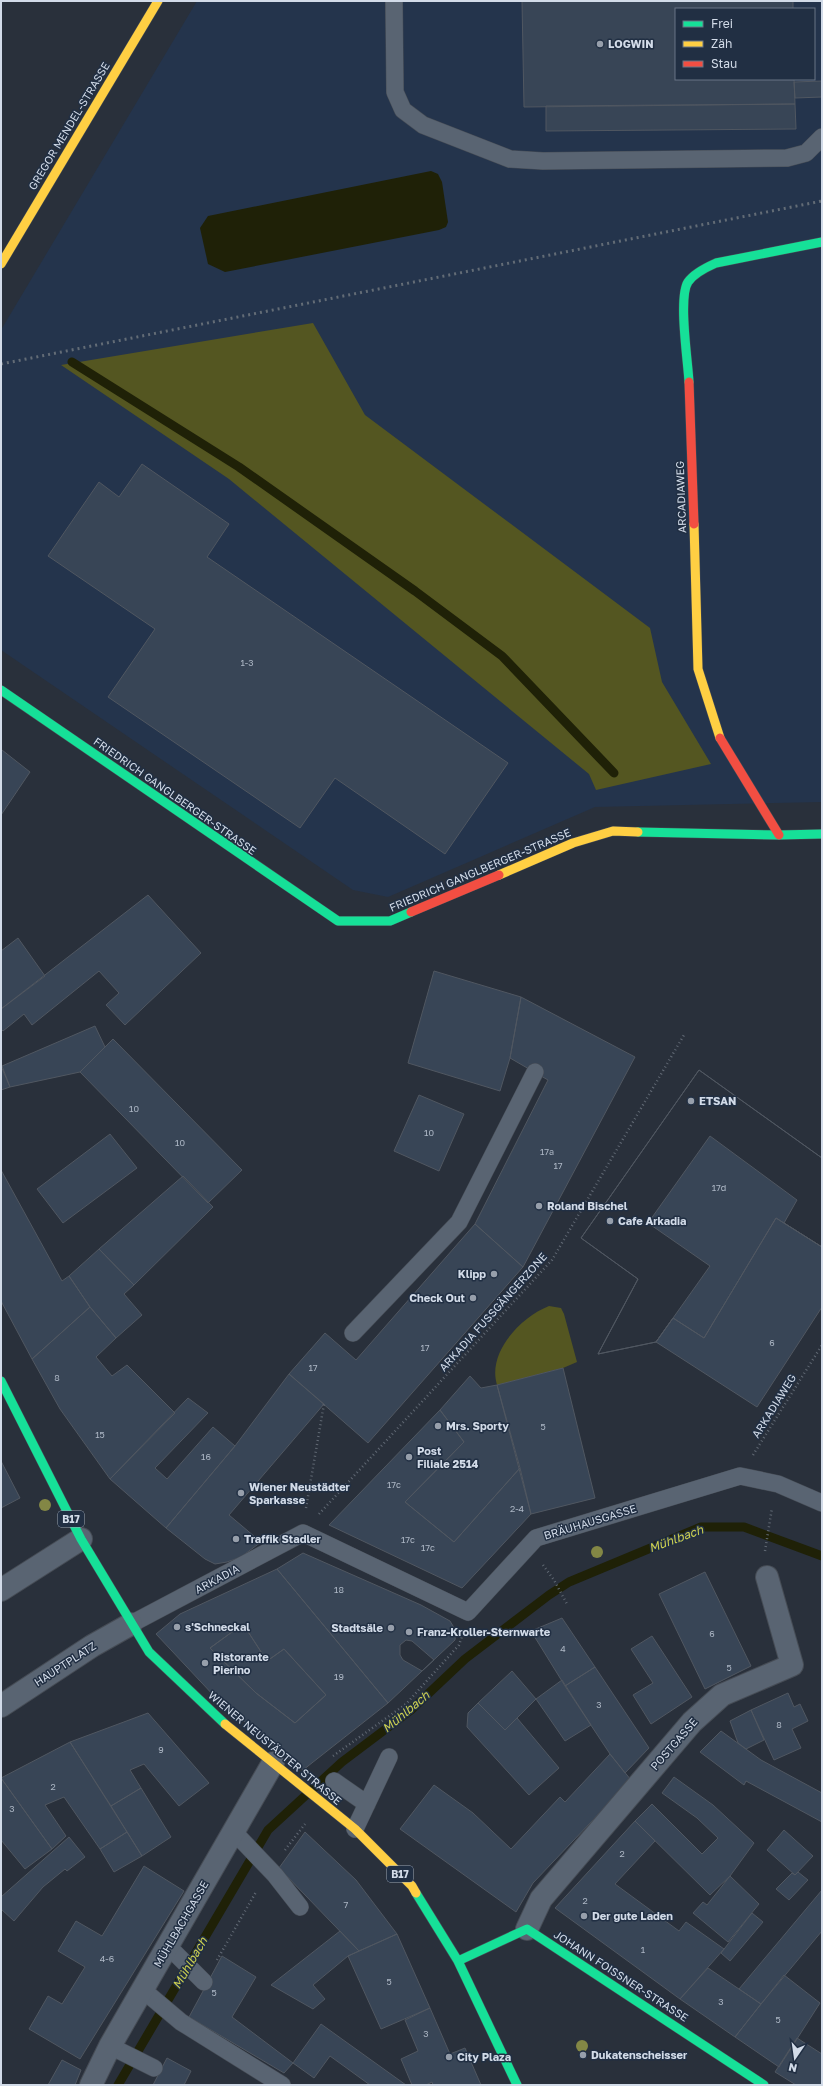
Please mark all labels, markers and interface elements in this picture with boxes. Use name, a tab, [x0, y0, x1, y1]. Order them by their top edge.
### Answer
legend	[675, 8, 815, 80]
text: Frei	[711, 16, 733, 31]
text: Zäh	[711, 36, 732, 51]
place label: LOGWIN	[608, 37, 654, 50]
marker: LOGWIN	[595, 39, 605, 49]
text: Stau	[711, 56, 737, 71]
street label: GREGOR MENDEL-STRASSE	[25, 59, 112, 192]
street label: ARCADIAWEG	[673, 460, 688, 533]
house number: 1-3	[240, 657, 254, 668]
street label: FRIEDRICH GANGLBERGER-STRASSE	[91, 734, 259, 857]
street label: FRIEDRICH GANGLBERGER-STRASSE	[387, 825, 573, 914]
place label: ETSAN	[699, 1094, 736, 1107]
marker: ETSAN	[686, 1096, 696, 1106]
house number: 10	[129, 1103, 139, 1114]
house number: 10	[424, 1127, 434, 1138]
house number: 10	[175, 1137, 185, 1148]
house number: 17a	[540, 1146, 554, 1157]
house number: 17	[553, 1160, 563, 1171]
house number: 17d	[712, 1182, 726, 1193]
place label: Roland Bischel	[547, 1199, 628, 1212]
marker: Roland Bischel	[534, 1201, 544, 1211]
place label: Cafe Arkadia	[618, 1214, 686, 1227]
marker: Cafe Arkadia	[605, 1216, 615, 1226]
street label: ARKADIA FUSSGÄNGERZONE	[436, 1250, 549, 1374]
place label: Klipp	[458, 1267, 486, 1280]
marker: Klipp	[489, 1269, 499, 1279]
place label: Check Out	[409, 1291, 466, 1304]
marker: Check Out	[468, 1293, 478, 1303]
house number: 6	[769, 1337, 775, 1348]
house number: 17	[420, 1342, 430, 1353]
house number: 17	[308, 1362, 318, 1373]
street label: ARKADIAWEG	[749, 1371, 799, 1440]
house number: 8	[54, 1372, 60, 1383]
place label: Mrs. Sporty	[446, 1419, 509, 1432]
marker: Mrs. Sporty	[433, 1421, 443, 1431]
house number: 5	[540, 1421, 546, 1432]
house number: 15	[95, 1429, 105, 1440]
place label: Post Filiale 2514	[417, 1444, 479, 1470]
house number: 16	[201, 1451, 211, 1462]
marker: Post Filiale 2514	[404, 1452, 414, 1462]
house number: 17c	[387, 1479, 401, 1490]
place label: Wiener Neustädter Sparkasse	[249, 1480, 351, 1506]
marker: Wiener Neustädter Sparkasse	[236, 1488, 246, 1498]
street label: BRÄUHAUSGASSE	[542, 1501, 638, 1542]
house number: 2-4	[510, 1503, 525, 1514]
road number: B17	[58, 1511, 84, 1527]
water label: Mühlbach	[647, 1522, 706, 1555]
place label: Traffik Stadler	[244, 1532, 322, 1545]
marker: Traffik Stadler	[231, 1534, 241, 1544]
house number: 17c	[401, 1534, 415, 1545]
house number: 17c	[421, 1542, 435, 1553]
street label: ARKADIA	[192, 1561, 242, 1596]
house number: 18	[334, 1584, 344, 1595]
place label: s'Schneckal	[185, 1620, 250, 1633]
place label: Stadtsäle	[331, 1621, 383, 1634]
marker: s'Schneckal	[172, 1622, 182, 1632]
marker: Stadtsäle	[386, 1623, 396, 1633]
place label: Franz-Kroller-Sternwarte	[417, 1625, 551, 1638]
marker: Franz-Kroller-Sternwarte	[404, 1627, 414, 1637]
house number: 6	[709, 1628, 715, 1639]
street label: HAUPTPLATZ	[31, 1639, 98, 1688]
house number: 4	[560, 1643, 566, 1654]
place label: Ristorante Pierino	[213, 1650, 269, 1676]
marker: Ristorante Pierino	[200, 1658, 210, 1668]
house number: 5	[726, 1662, 732, 1673]
house number: 19	[334, 1671, 344, 1682]
water label: Mühlbach	[379, 1687, 433, 1736]
street label: WIENER NEUSTÄDTER STRASSE	[206, 1688, 345, 1807]
house number: 3	[596, 1699, 602, 1710]
street label: POSTGASSE	[648, 1715, 700, 1772]
house number: 8	[776, 1719, 782, 1730]
house number: 9	[158, 1744, 164, 1755]
house number: 2	[50, 1781, 56, 1792]
house number: 3	[9, 1803, 15, 1814]
house number: 2	[619, 1848, 625, 1859]
road number: B17	[387, 1866, 413, 1882]
street label: MÜHLBACHGASSE	[150, 1878, 211, 1969]
house number: 2	[582, 1895, 588, 1906]
house number: 7	[344, 1899, 349, 1910]
place label: Der gute Laden	[592, 1909, 673, 1922]
marker: Der gute Laden	[579, 1911, 589, 1921]
street label: JOHANN FOISSNER-STRASSE	[552, 1927, 691, 2024]
water label: Mühlbach	[169, 1934, 211, 1991]
house number: 1	[641, 1944, 646, 1955]
house number: 4-6	[100, 1953, 114, 1964]
house number: 5	[386, 1976, 392, 1987]
house number: 5	[211, 1987, 217, 1998]
house number: 3	[718, 1996, 724, 2007]
house number: 5	[775, 2014, 781, 2025]
house number: 3	[423, 2028, 429, 2039]
north arrow	[775, 2038, 815, 2078]
place label: Dukatenscheisser	[591, 2048, 688, 2061]
place label: City Plaza	[457, 2050, 511, 2063]
marker: Dukatenscheisser	[578, 2050, 588, 2060]
marker: City Plaza	[444, 2052, 454, 2062]
text: N	[787, 2061, 798, 2076]

